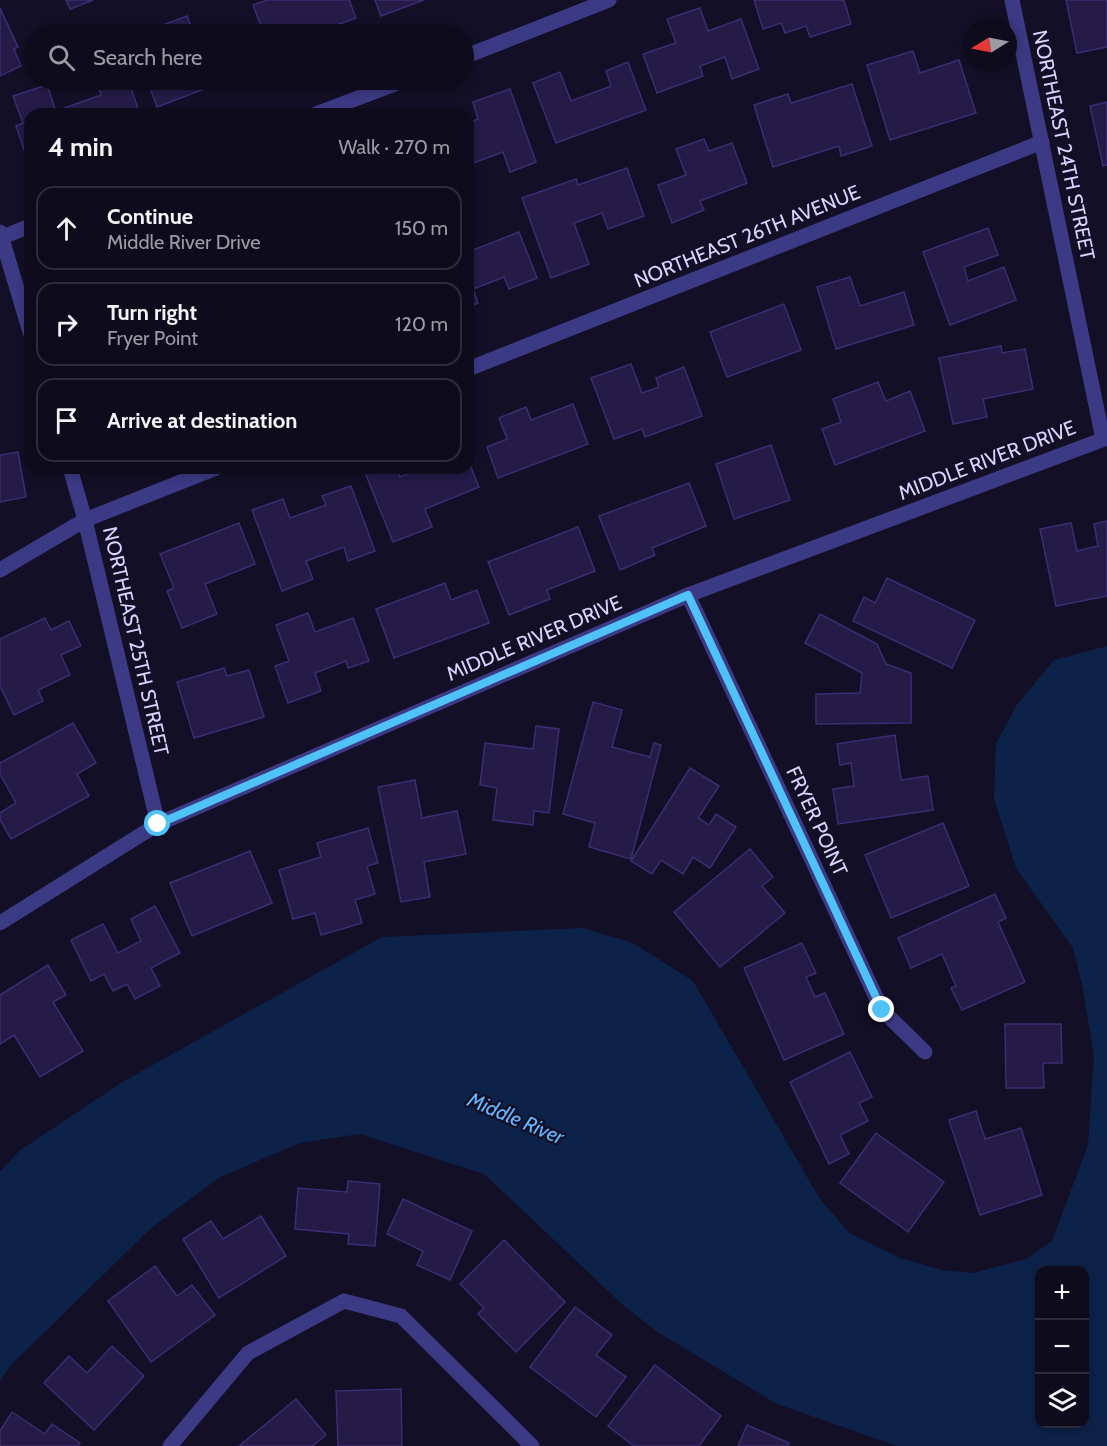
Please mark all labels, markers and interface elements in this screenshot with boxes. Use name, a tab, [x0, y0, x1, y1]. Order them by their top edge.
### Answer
north arrow	[963, 18, 1017, 72]
search box	[24, 24, 474, 90]
street label: NORTHEAST 24TH STREET	[1028, 28, 1100, 263]
icon: search	[45, 41, 78, 74]
text: Search here	[93, 44, 202, 71]
text: 4 min	[48, 131, 113, 163]
text: Walk · 270 m	[338, 135, 450, 159]
street label: NORTHEAST 26TH AVENUE	[631, 180, 863, 292]
text: Continue	[107, 203, 193, 230]
icon: ahead	[50, 212, 83, 245]
text: 150 m	[395, 216, 448, 240]
text: Middle River Drive	[107, 230, 261, 254]
text: Turn right	[107, 299, 197, 326]
icon: right	[50, 308, 83, 341]
text: 120 m	[395, 312, 448, 336]
text: Fryer Point	[107, 326, 198, 350]
icon: arrive	[50, 404, 83, 437]
text: Arrive at destination	[107, 407, 297, 434]
street label: MIDDLE RIVER DRIVE	[895, 415, 1079, 505]
street label: NORTHEAST 25TH STREET	[98, 524, 174, 758]
street label: MIDDLE RIVER DRIVE	[443, 590, 625, 686]
street label: FRYER POINT	[781, 762, 853, 880]
route start	[144, 810, 170, 836]
route end	[868, 996, 894, 1022]
water label: Middle River	[463, 1086, 569, 1150]
map controls	[1035, 1266, 1089, 1428]
button: +	[1035, 1266, 1089, 1320]
button: −	[1035, 1320, 1089, 1374]
button: layers	[1035, 1374, 1089, 1428]

